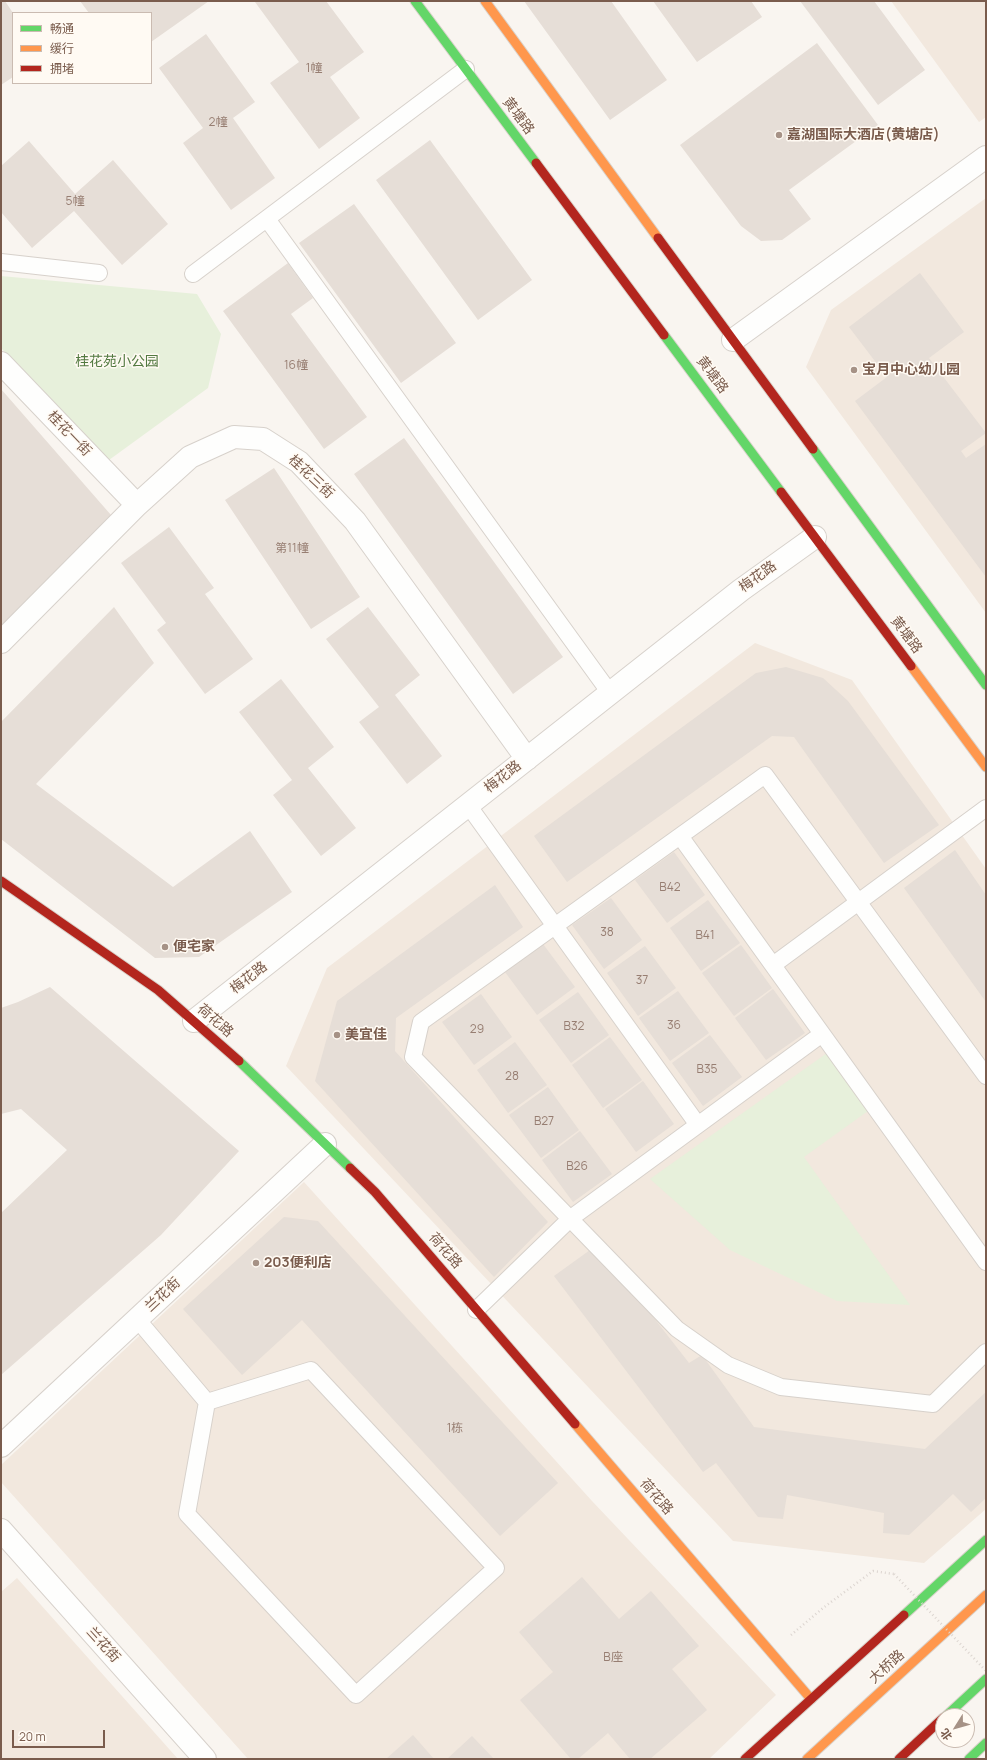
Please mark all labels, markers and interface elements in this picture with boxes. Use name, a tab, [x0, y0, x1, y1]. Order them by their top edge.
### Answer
legend	[12, 12, 152, 84]
text: 畅通	[50, 20, 74, 37]
text: 缓行	[50, 40, 74, 57]
text: 拥堵	[50, 60, 74, 77]
house number: 1幢	[306, 62, 322, 76]
street label: 黄塘路	[499, 94, 537, 138]
house number: 2幢	[209, 116, 227, 130]
place label: 嘉湖国际大酒店(黄塘店)	[787, 127, 940, 143]
marker: 嘉湖国际大酒店(黄塘店)	[774, 130, 784, 140]
house number: 5幢	[66, 195, 84, 209]
street label: 黄塘路	[693, 353, 731, 397]
park label: 桂花苑小公园	[75, 354, 159, 370]
house number: 16幢	[284, 359, 308, 373]
place label: 宝月中心幼儿园	[862, 362, 960, 378]
marker: 宝月中心幼儿园	[849, 365, 859, 375]
street label: 桂花一街	[44, 408, 94, 460]
street label: 桂花三街	[285, 452, 337, 502]
house number: 第11幢	[275, 542, 309, 556]
street label: 梅花路	[736, 558, 780, 596]
street label: 黄塘路	[887, 613, 925, 657]
street label: 梅花路	[481, 757, 525, 797]
house number: B42	[659, 881, 681, 895]
house number: 38	[600, 926, 614, 940]
house number: B41	[695, 929, 715, 943]
place label: 便宅家	[173, 939, 215, 955]
marker: 便宅家	[160, 942, 170, 952]
street label: 梅花路	[227, 958, 271, 998]
house number: 37	[636, 974, 648, 988]
street label: 荷花路	[194, 1001, 236, 1041]
house number: 36	[667, 1019, 681, 1033]
house number: B32	[564, 1020, 584, 1034]
house number: 29	[470, 1023, 484, 1037]
place label: 美宜佳	[345, 1027, 387, 1043]
marker: 美宜佳	[332, 1030, 342, 1040]
house number: B35	[697, 1063, 717, 1077]
house number: 28	[505, 1070, 519, 1084]
house number: B27	[534, 1115, 554, 1129]
house number: B26	[566, 1160, 588, 1174]
street label: 荷花路	[425, 1230, 465, 1272]
place label: 203便利店	[264, 1255, 332, 1271]
marker: 203便利店	[251, 1258, 261, 1268]
street label: 兰花街	[142, 1275, 184, 1315]
house number: 1栋	[447, 1422, 463, 1436]
street label: 荷花路	[636, 1476, 676, 1518]
street label: 兰花街	[83, 1624, 123, 1666]
street label: 大桥路	[866, 1647, 908, 1687]
house number: B座	[603, 1651, 623, 1665]
north arrow	[935, 1708, 975, 1748]
scale bar	[14, 1722, 107, 1748]
text: 北	[937, 1726, 955, 1744]
text: 20 m	[19, 1728, 46, 1745]

